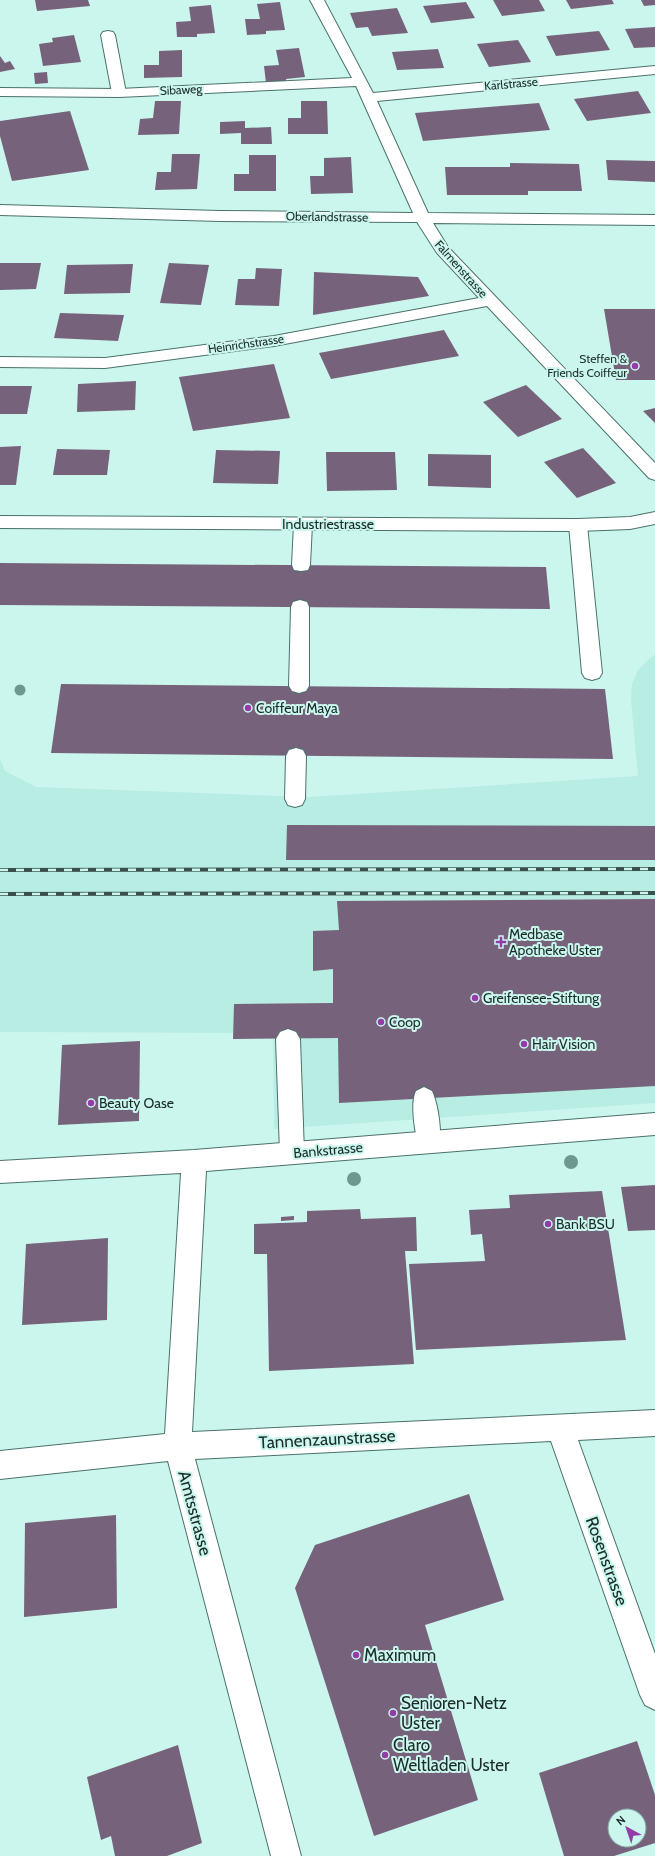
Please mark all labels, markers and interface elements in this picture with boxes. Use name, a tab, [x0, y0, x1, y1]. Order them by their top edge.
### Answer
street label: Karlstrasse	[484, 74, 538, 93]
street label: Sibaweg	[159, 81, 204, 98]
street label: Oberlandstrasse	[286, 208, 368, 225]
street label: Falmenstrasse	[432, 237, 491, 300]
street label: Heinrichstrasse	[207, 331, 285, 356]
place label: Steffen & Friends Coiffeur	[547, 351, 628, 380]
marker: Steffen & Friends Coiffeur	[630, 361, 640, 371]
street label: Industriestrasse	[282, 515, 374, 533]
place label: Coiffeur Maya	[256, 699, 338, 717]
marker: Coiffeur Maya	[243, 703, 253, 713]
place label: Medbase Apotheke Uster	[509, 925, 601, 959]
marker: Medbase Apotheke Uster	[496, 937, 506, 947]
place label: Greifensee-Stiftung	[483, 989, 600, 1007]
marker: Greifensee-Stiftung	[470, 993, 480, 1003]
place label: Coop	[389, 1013, 421, 1031]
marker: Coop	[376, 1017, 386, 1027]
place label: Hair Vision	[532, 1035, 596, 1053]
marker: Hair Vision	[519, 1039, 529, 1049]
place label: Beauty Oase	[99, 1094, 174, 1112]
marker: Beauty Oase	[86, 1098, 96, 1108]
street label: Bankstrasse	[293, 1138, 363, 1162]
place label: Bank BSU	[556, 1215, 615, 1233]
marker: Bank BSU	[543, 1219, 553, 1229]
street label: Tannenzaunstrasse	[258, 1425, 396, 1453]
street label: Amtsstrasse	[174, 1468, 216, 1558]
street label: Rosenstrasse	[582, 1514, 632, 1609]
place label: Maximum	[364, 1645, 436, 1665]
marker: Maximum	[351, 1650, 361, 1660]
place label: Senioren-Netz Uster	[401, 1693, 507, 1733]
marker: Senioren-Netz Uster	[388, 1708, 398, 1718]
place label: Claro Weltladen Uster	[393, 1735, 510, 1775]
marker: Claro Weltladen Uster	[380, 1750, 390, 1760]
north arrow	[607, 1808, 647, 1848]
text: N	[613, 1812, 628, 1828]

